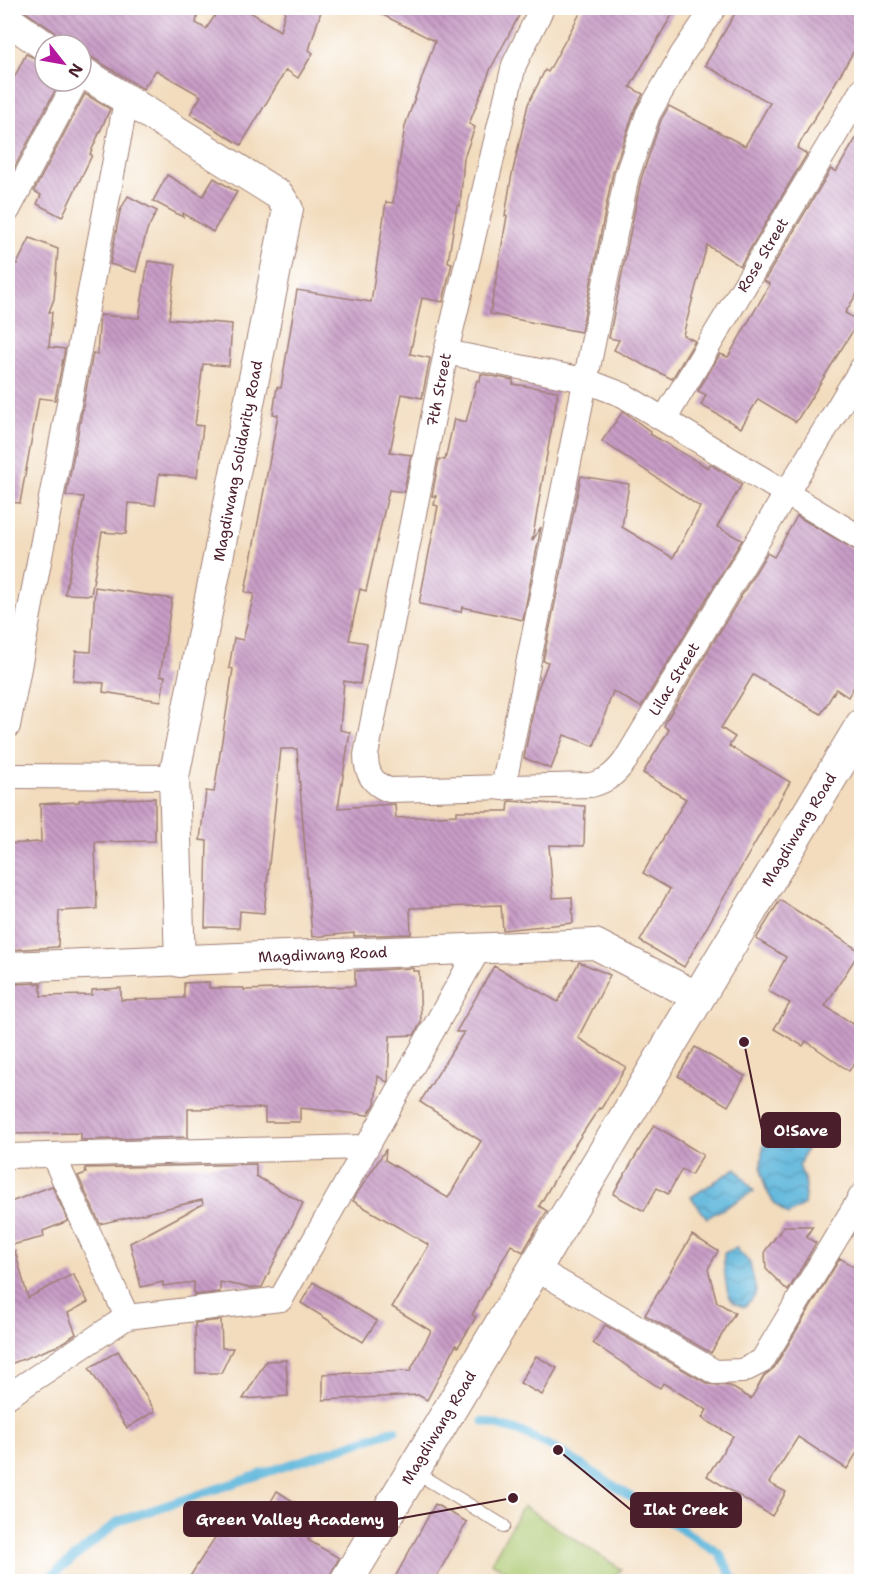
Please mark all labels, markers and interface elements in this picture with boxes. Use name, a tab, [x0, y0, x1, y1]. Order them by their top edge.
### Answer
north arrow	[33, 33, 93, 93]
text: N	[63, 60, 88, 81]
street label: Rose Street	[733, 214, 793, 296]
street label: 7th Street	[422, 351, 456, 429]
street label: Magdiwang Solidarity Road	[209, 358, 267, 563]
street label: Lilac Street	[645, 639, 704, 720]
street label: Magdiwang Road	[757, 769, 841, 890]
street label: Magdiwang Road	[258, 942, 388, 967]
callout: O!Save	[762, 1113, 840, 1147]
text: O!Save	[774, 1120, 829, 1141]
street label: Magdiwang Road	[397, 1367, 481, 1488]
callout: Ilat Creek	[631, 1493, 741, 1527]
text: Ilat Creek	[643, 1499, 729, 1520]
callout: Green Valley Academy	[184, 1502, 397, 1536]
text: Green Valley Academy	[196, 1509, 384, 1530]

